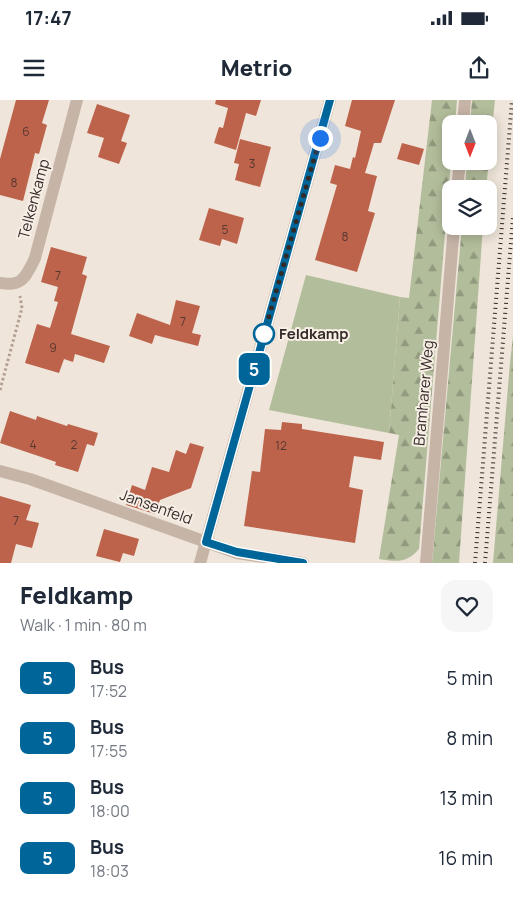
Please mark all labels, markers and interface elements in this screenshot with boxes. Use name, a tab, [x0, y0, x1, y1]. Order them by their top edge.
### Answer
text: 17:47	[25, 5, 72, 31]
text: Metrio	[221, 53, 292, 83]
icon: menu	[20, 54, 48, 82]
icon: share	[465, 54, 493, 82]
north arrow	[442, 115, 498, 170]
map controls	[442, 115, 497, 235]
house number: 6	[22, 123, 30, 140]
your location	[308, 126, 333, 151]
house number: 3	[249, 155, 255, 172]
street label: Telkenkamp	[13, 156, 54, 241]
house number: 8	[11, 174, 18, 191]
button: layers	[442, 180, 497, 235]
house number: 5	[222, 221, 229, 238]
house number: 8	[342, 228, 349, 245]
house number: 7	[55, 267, 61, 284]
house number: 7	[180, 313, 186, 330]
marker: Feldkamp	[253, 323, 275, 345]
place label: Feldkamp	[279, 323, 349, 344]
house number: 9	[49, 339, 57, 356]
street label: Bramharer Weg	[408, 339, 439, 447]
line badge: 5	[238, 353, 270, 385]
text: 5	[249, 357, 259, 381]
house number: 4	[29, 436, 37, 453]
house number: 2	[71, 436, 78, 453]
house number: 12	[275, 437, 287, 454]
street label: Jansenfeld	[117, 484, 195, 529]
house number: 7	[13, 512, 19, 529]
text: Feldkamp	[20, 578, 133, 611]
button: heart	[441, 580, 493, 632]
text: Walk · 1 min · 80 m	[20, 614, 147, 636]
text: Bus	[90, 654, 124, 680]
text: 5 min	[446, 665, 493, 691]
text: 5	[42, 666, 53, 690]
text: 17:52	[90, 680, 127, 702]
text: Bus	[90, 714, 124, 740]
text: 8 min	[446, 725, 493, 751]
text: 5	[42, 726, 53, 750]
text: 17:55	[90, 740, 128, 762]
text: Bus	[90, 774, 124, 800]
text: 13 min	[439, 785, 493, 811]
text: 5	[42, 786, 53, 810]
text: 18:00	[90, 800, 130, 822]
text: Bus	[90, 834, 124, 860]
text: 16 min	[438, 845, 493, 871]
text: 5	[42, 846, 53, 870]
text: 18:03	[90, 860, 129, 882]

